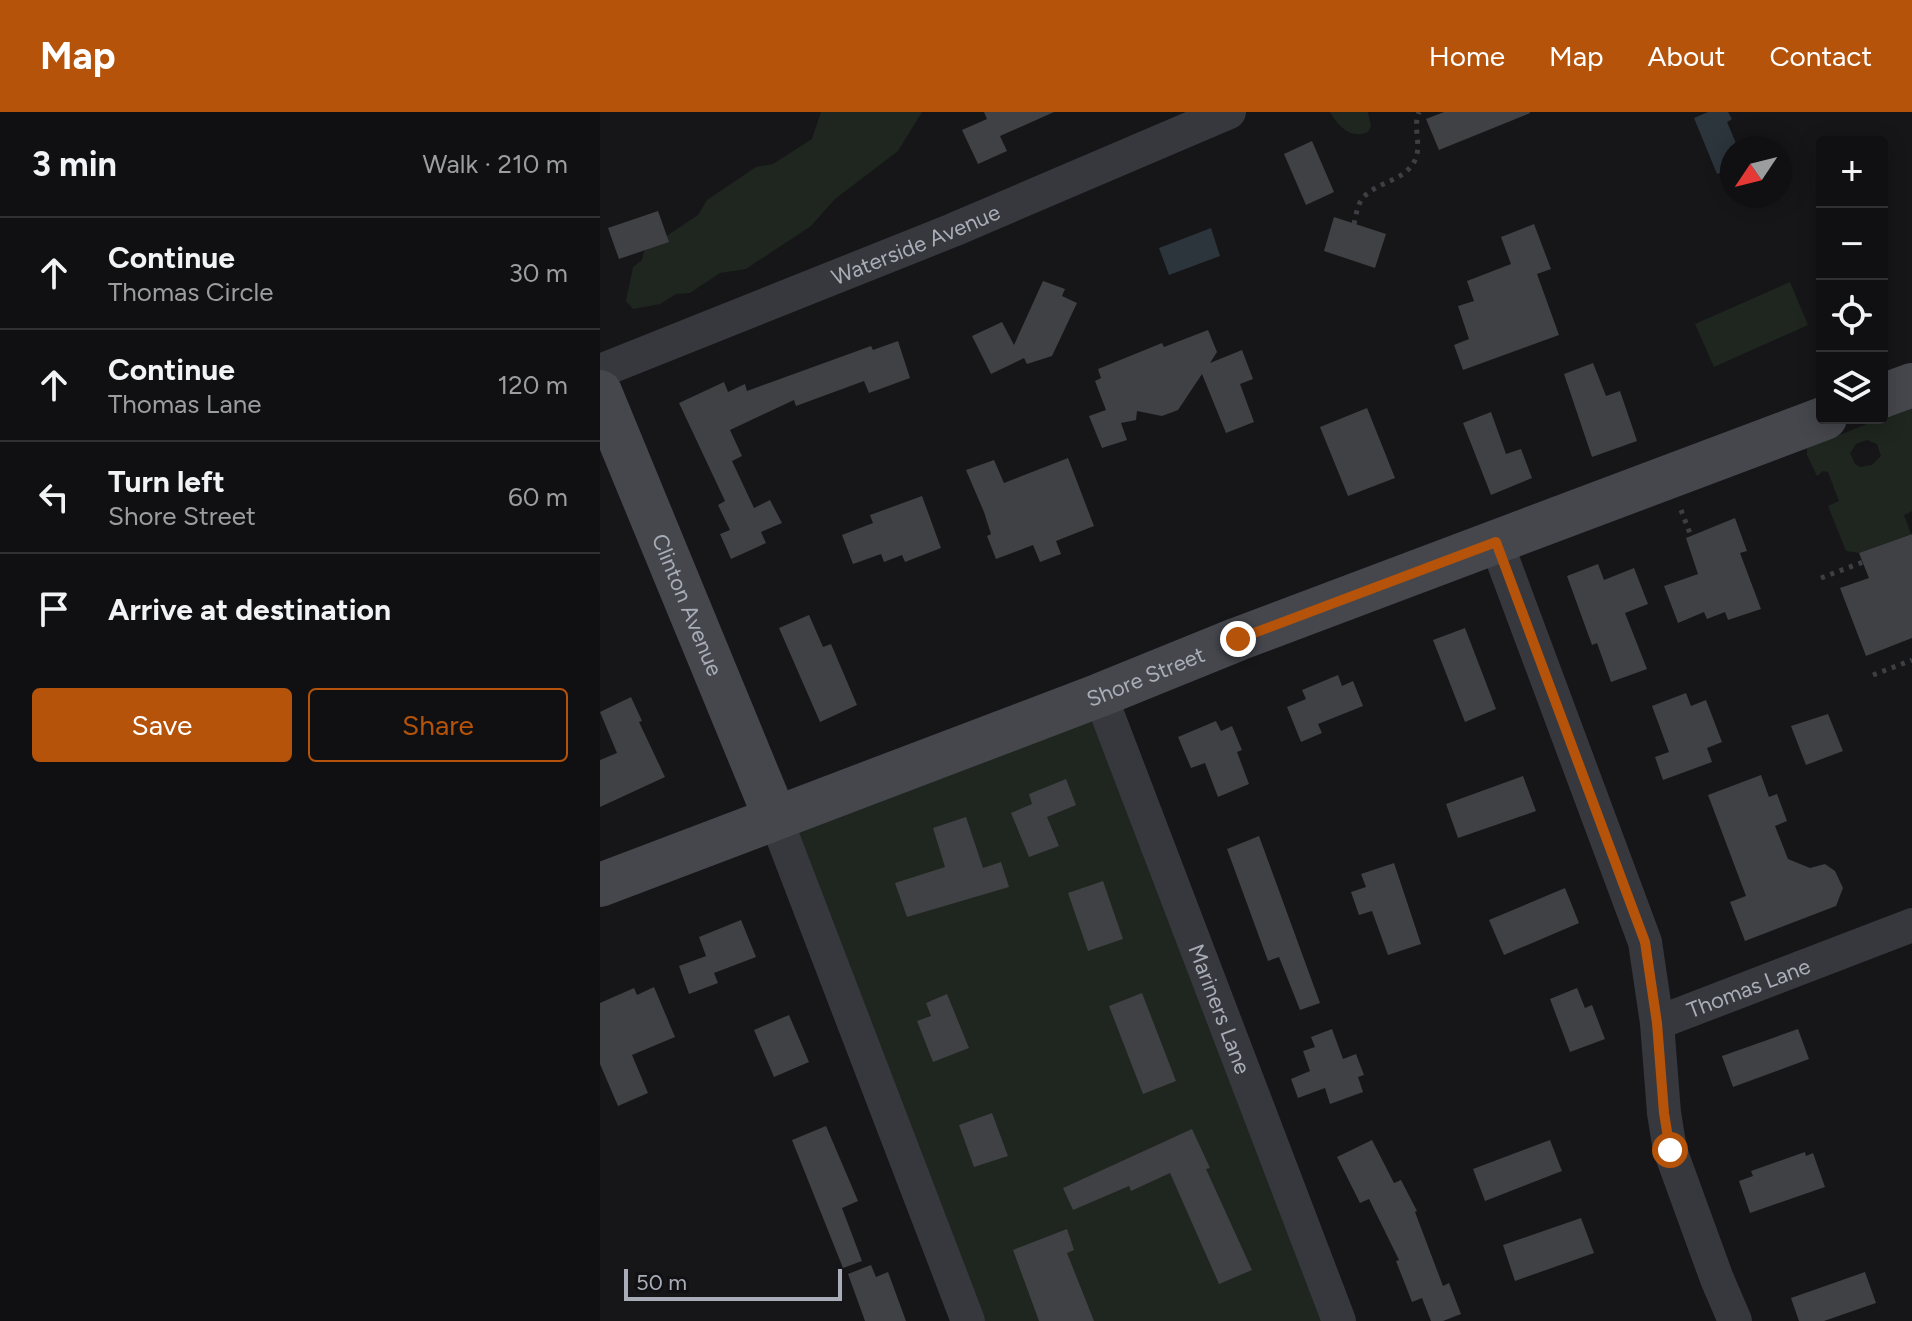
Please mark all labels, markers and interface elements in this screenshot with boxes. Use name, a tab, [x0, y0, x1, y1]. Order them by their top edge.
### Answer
text: Map	[40, 33, 116, 79]
text: Home	[1429, 39, 1505, 73]
text: Map	[1549, 39, 1604, 73]
text: About	[1648, 39, 1725, 73]
text: Contact	[1769, 39, 1872, 73]
north arrow	[1720, 136, 1792, 208]
map controls	[1816, 136, 1888, 424]
button: +	[1816, 136, 1888, 208]
text: 3 min	[32, 144, 117, 185]
text: Walk · 210 m	[423, 148, 568, 180]
street label: Waterside Avenue	[828, 199, 1004, 291]
button: −	[1816, 208, 1888, 280]
text: Continue	[108, 239, 235, 276]
icon: ahead	[32, 251, 76, 295]
text: 30 m	[509, 257, 568, 289]
text: Thomas Circle	[108, 276, 273, 308]
button: locate	[1816, 280, 1888, 352]
text: Continue	[108, 351, 235, 388]
button: layers	[1816, 352, 1888, 424]
icon: ahead	[32, 363, 76, 407]
text: 120 m	[498, 369, 568, 401]
text: Thomas Lane	[108, 388, 261, 420]
text: Turn left	[108, 463, 225, 500]
icon: left	[32, 475, 76, 519]
text: 60 m	[508, 481, 568, 513]
text: Shore Street	[108, 500, 256, 532]
street label: Clinton Avenue	[646, 530, 728, 680]
icon: arrive	[32, 587, 76, 631]
text: Arrive at destination	[108, 591, 391, 628]
route end	[1220, 621, 1256, 657]
street label: Shore Street	[1083, 641, 1209, 713]
button: Save	[32, 688, 292, 762]
button: Share	[308, 688, 568, 762]
street label: Mariners Lane	[1182, 940, 1256, 1078]
street label: Thomas Lane	[1683, 952, 1814, 1024]
route start	[1652, 1132, 1688, 1168]
scale bar	[624, 1265, 842, 1301]
text: 50 m	[636, 1269, 687, 1296]

